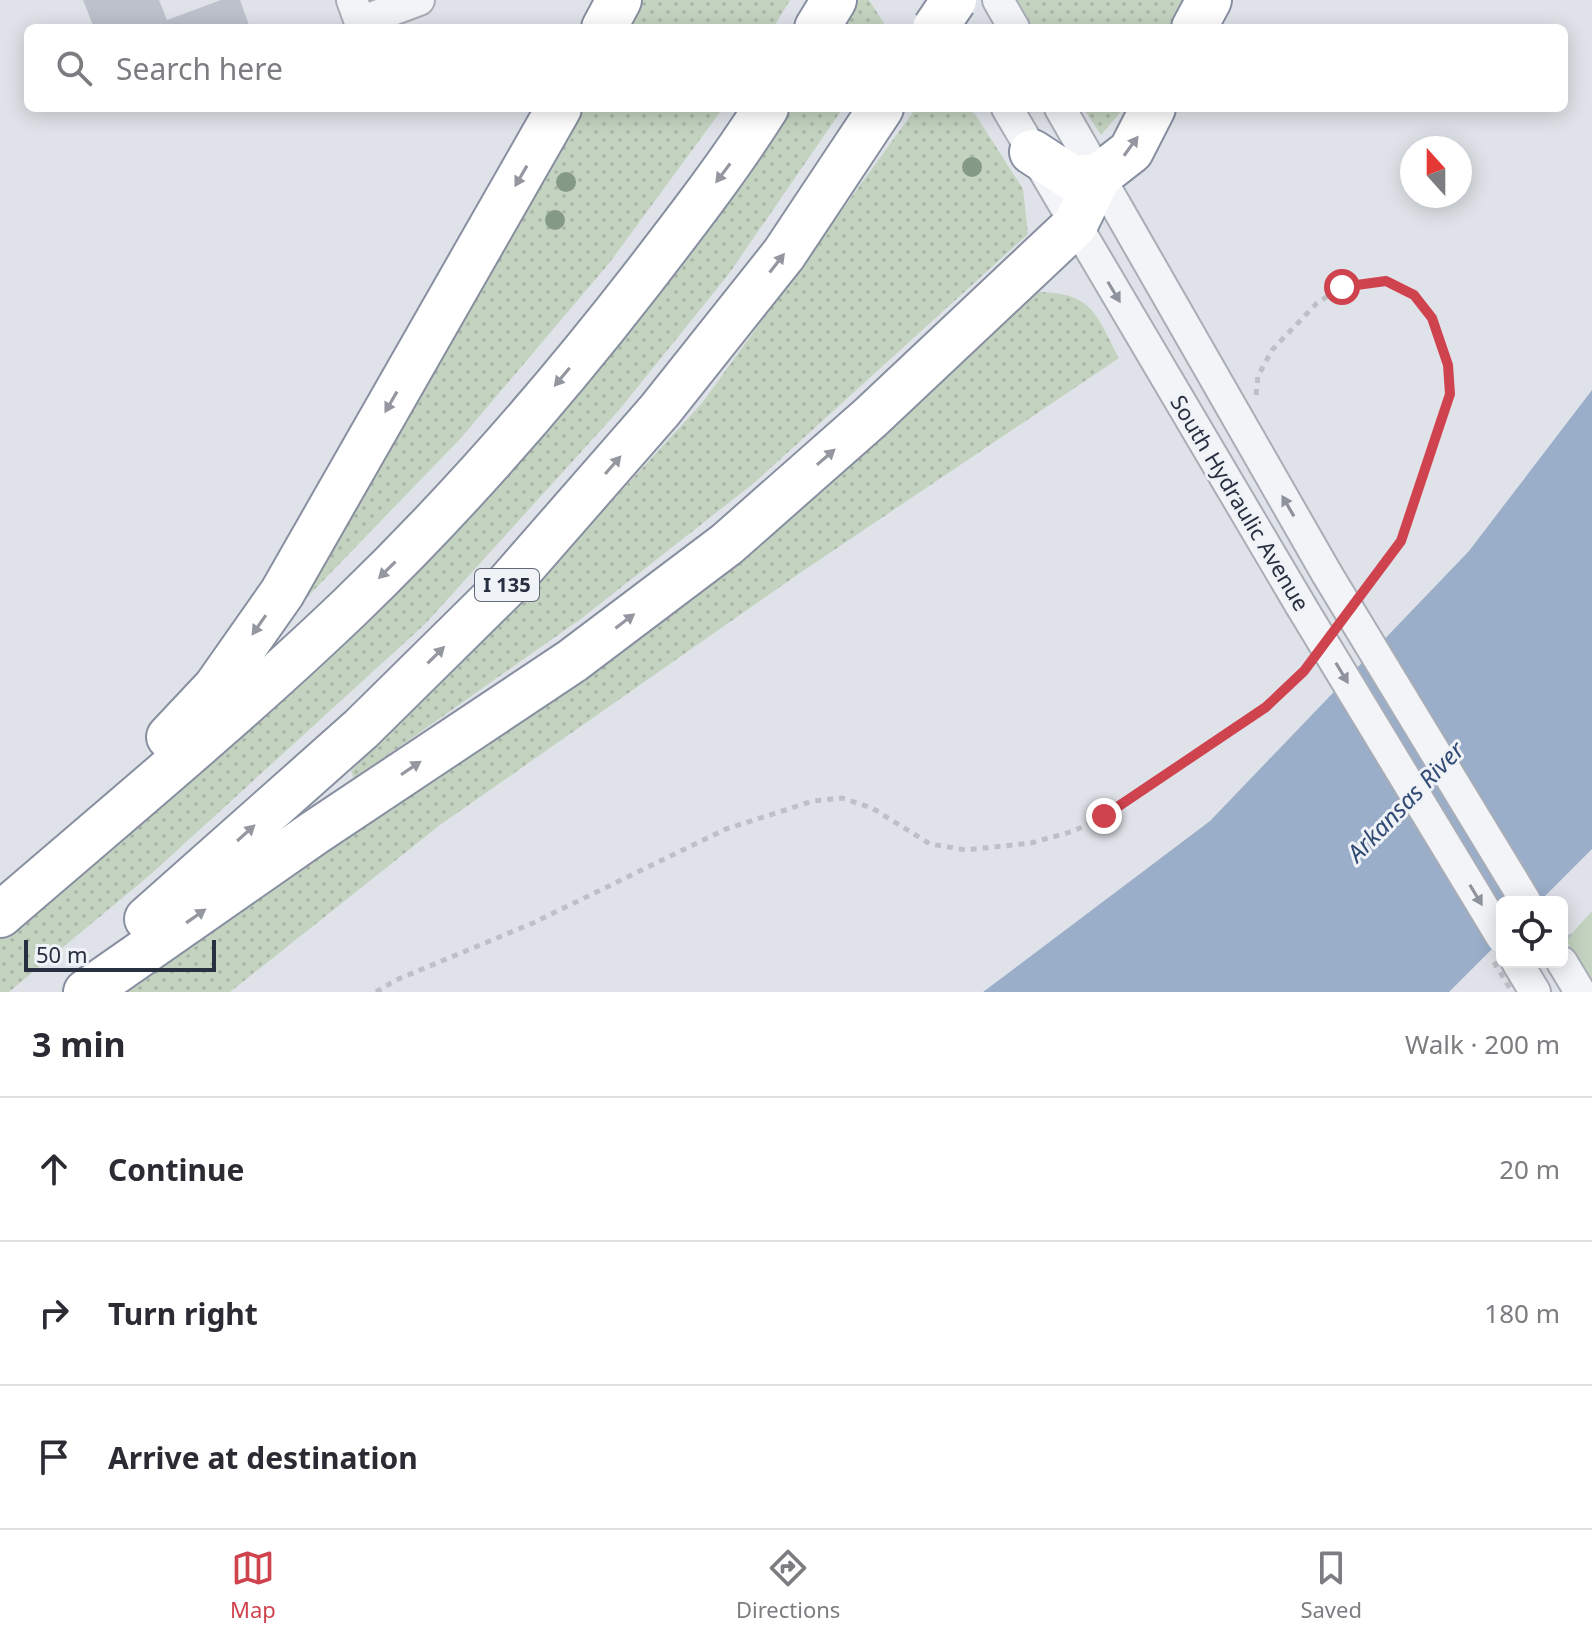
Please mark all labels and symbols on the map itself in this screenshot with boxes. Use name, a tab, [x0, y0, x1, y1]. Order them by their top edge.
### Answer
one-way arrow	[1123, 135, 1139, 157]
north arrow	[1400, 136, 1472, 208]
one-way arrow	[715, 162, 731, 184]
one-way arrow	[514, 165, 528, 187]
one-way arrow	[768, 253, 784, 273]
route start	[1324, 269, 1360, 305]
one-way arrow	[1107, 281, 1121, 303]
one-way arrow	[554, 367, 571, 387]
street label: South Hydraulic Avenue	[1164, 389, 1317, 616]
one-way arrow	[384, 390, 398, 413]
one-way arrow	[816, 449, 836, 466]
one-way arrow	[603, 455, 621, 474]
one-way arrow	[1281, 495, 1295, 517]
one-way arrow	[378, 560, 397, 579]
road number: I 135	[475, 569, 539, 601]
one-way arrow	[614, 613, 636, 629]
one-way arrow	[252, 615, 267, 636]
one-way arrow	[426, 646, 445, 665]
one-way arrow	[1334, 662, 1348, 684]
water label: Arkansas River	[1338, 732, 1472, 870]
one-way arrow	[400, 761, 421, 776]
route end	[1086, 798, 1122, 834]
one-way arrow	[236, 824, 255, 842]
one-way arrow	[1469, 884, 1483, 906]
one-way arrow	[186, 909, 207, 924]
scale bar	[24, 936, 216, 972]

